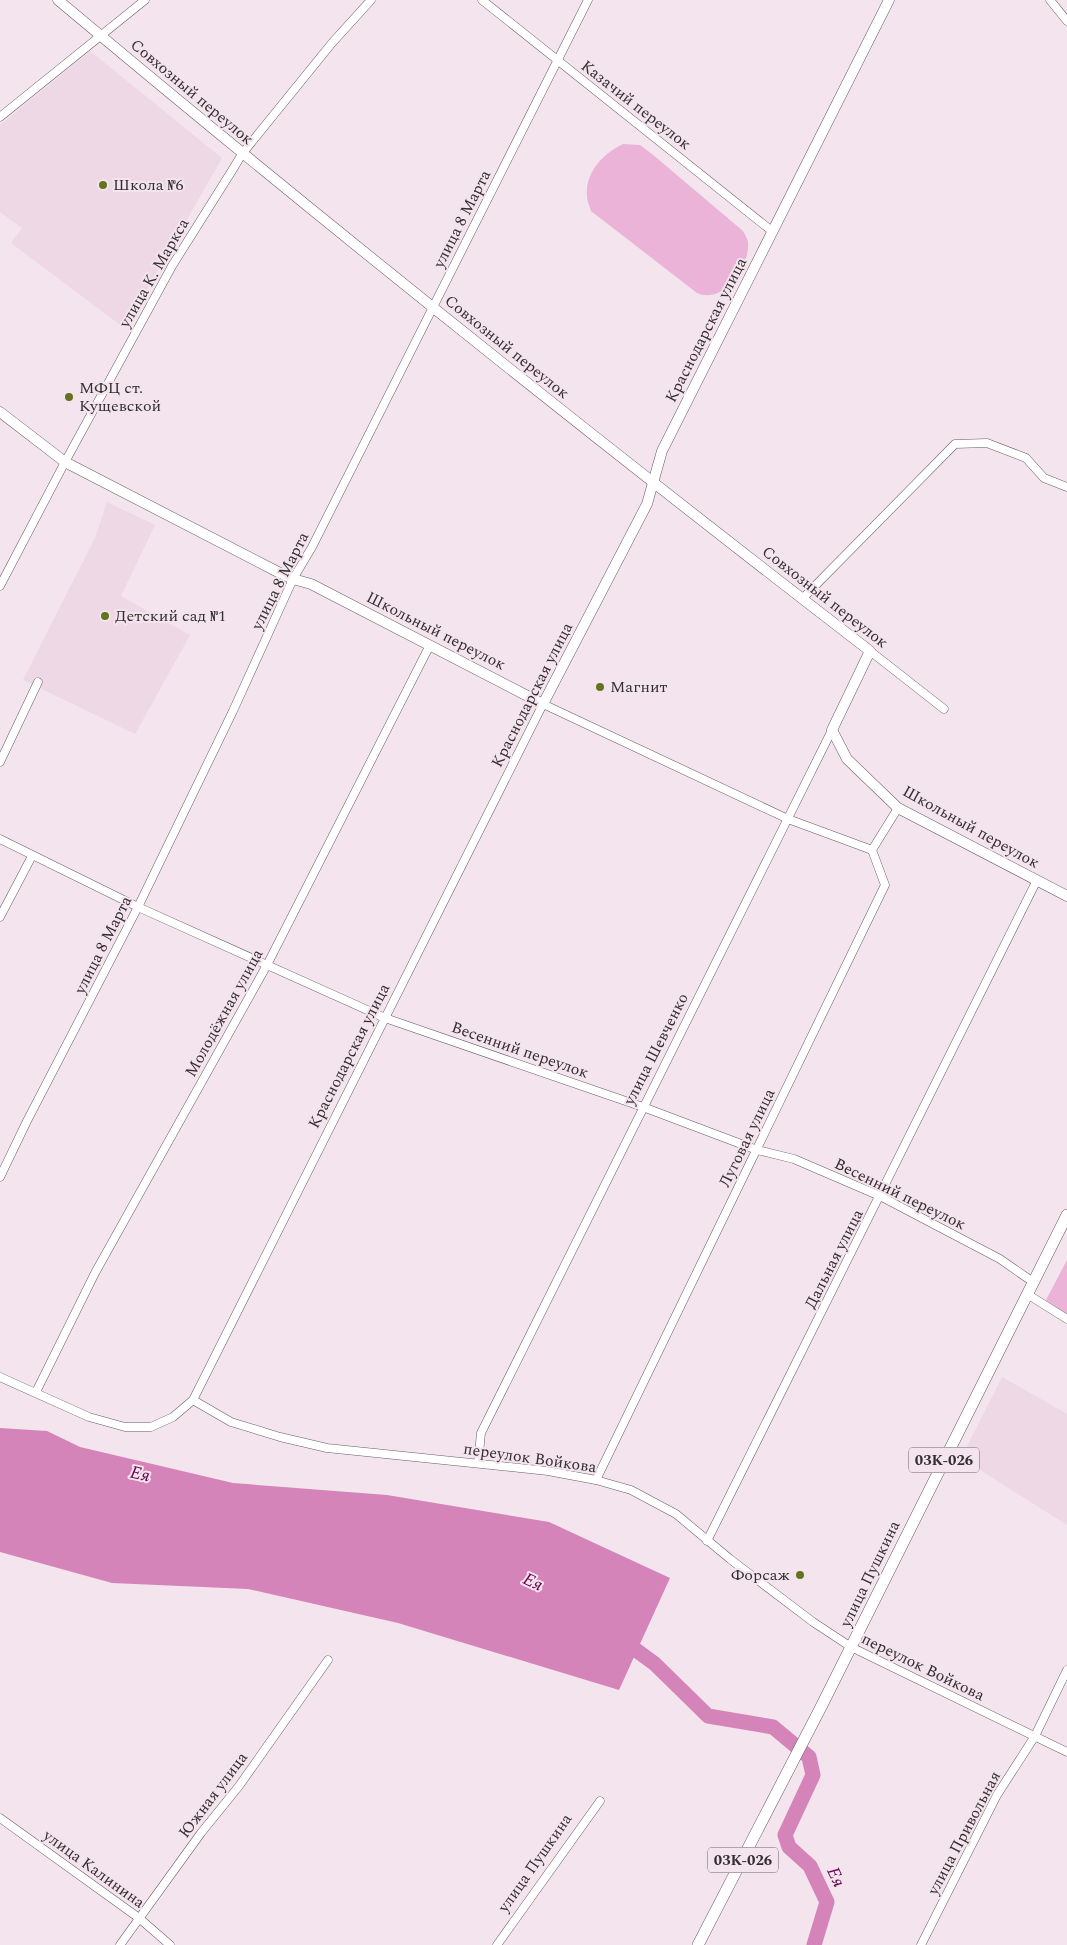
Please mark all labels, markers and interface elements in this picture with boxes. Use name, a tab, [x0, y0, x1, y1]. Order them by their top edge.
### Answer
street label: Совхозный переулок	[125, 33, 259, 151]
street label: Казачий переулок	[576, 54, 696, 156]
street label: улица 8 Марта	[427, 166, 497, 273]
place label: Школа №6	[113, 173, 184, 197]
marker: Школа №6	[97, 179, 109, 191]
street label: улица К. Маркса	[112, 214, 195, 333]
street label: Краснодарская улица	[659, 253, 753, 407]
street label: Совхозный переулок	[439, 289, 575, 405]
place label: МФЦ ст. Кущевской	[79, 376, 161, 418]
marker: МФЦ ст. Кущевской	[63, 391, 75, 403]
street label: улица 8 Марта	[245, 528, 315, 635]
street label: Совхозный переулок	[757, 540, 893, 654]
street label: Школьный переулок	[362, 585, 510, 677]
place label: Детский сад №1	[115, 604, 226, 628]
marker: Детский сад №1	[99, 610, 111, 622]
street label: Краснодарская улица	[485, 618, 579, 772]
place label: Магнит	[610, 675, 668, 699]
marker: Магнит	[594, 681, 606, 693]
street label: Школьный переулок	[898, 779, 1044, 875]
street label: улица 8 Марта	[68, 892, 138, 999]
street label: Молодёжная улица	[179, 945, 269, 1081]
street label: Краснодарская улица	[302, 979, 396, 1133]
street label: улица Шевченко	[617, 989, 695, 1110]
street label: Весенний переулок	[448, 1015, 592, 1085]
street label: Луговая улица	[713, 1084, 781, 1191]
street label: Весенний переулок	[830, 1152, 970, 1236]
street label: Дальная улица	[799, 1205, 870, 1313]
street label: переулок Войкова	[462, 1437, 598, 1479]
road number: 03К-026	[909, 1448, 979, 1472]
water label: Ея	[128, 1459, 153, 1489]
street label: улица Пушкина	[833, 1516, 906, 1632]
place label: Форсаж	[731, 1563, 791, 1587]
water label: Ея	[518, 1566, 548, 1599]
marker: Форсаж	[794, 1569, 806, 1581]
street label: переулок Войкова	[857, 1627, 989, 1707]
street label: Южная улица	[173, 1747, 254, 1843]
street label: улица Привольная	[921, 1767, 1007, 1900]
street label: улица Пушкина	[491, 1808, 578, 1918]
street label: улица Калинина	[37, 1823, 150, 1914]
road number: 03К-026	[708, 1848, 778, 1872]
water label: Ея	[820, 1862, 853, 1892]

